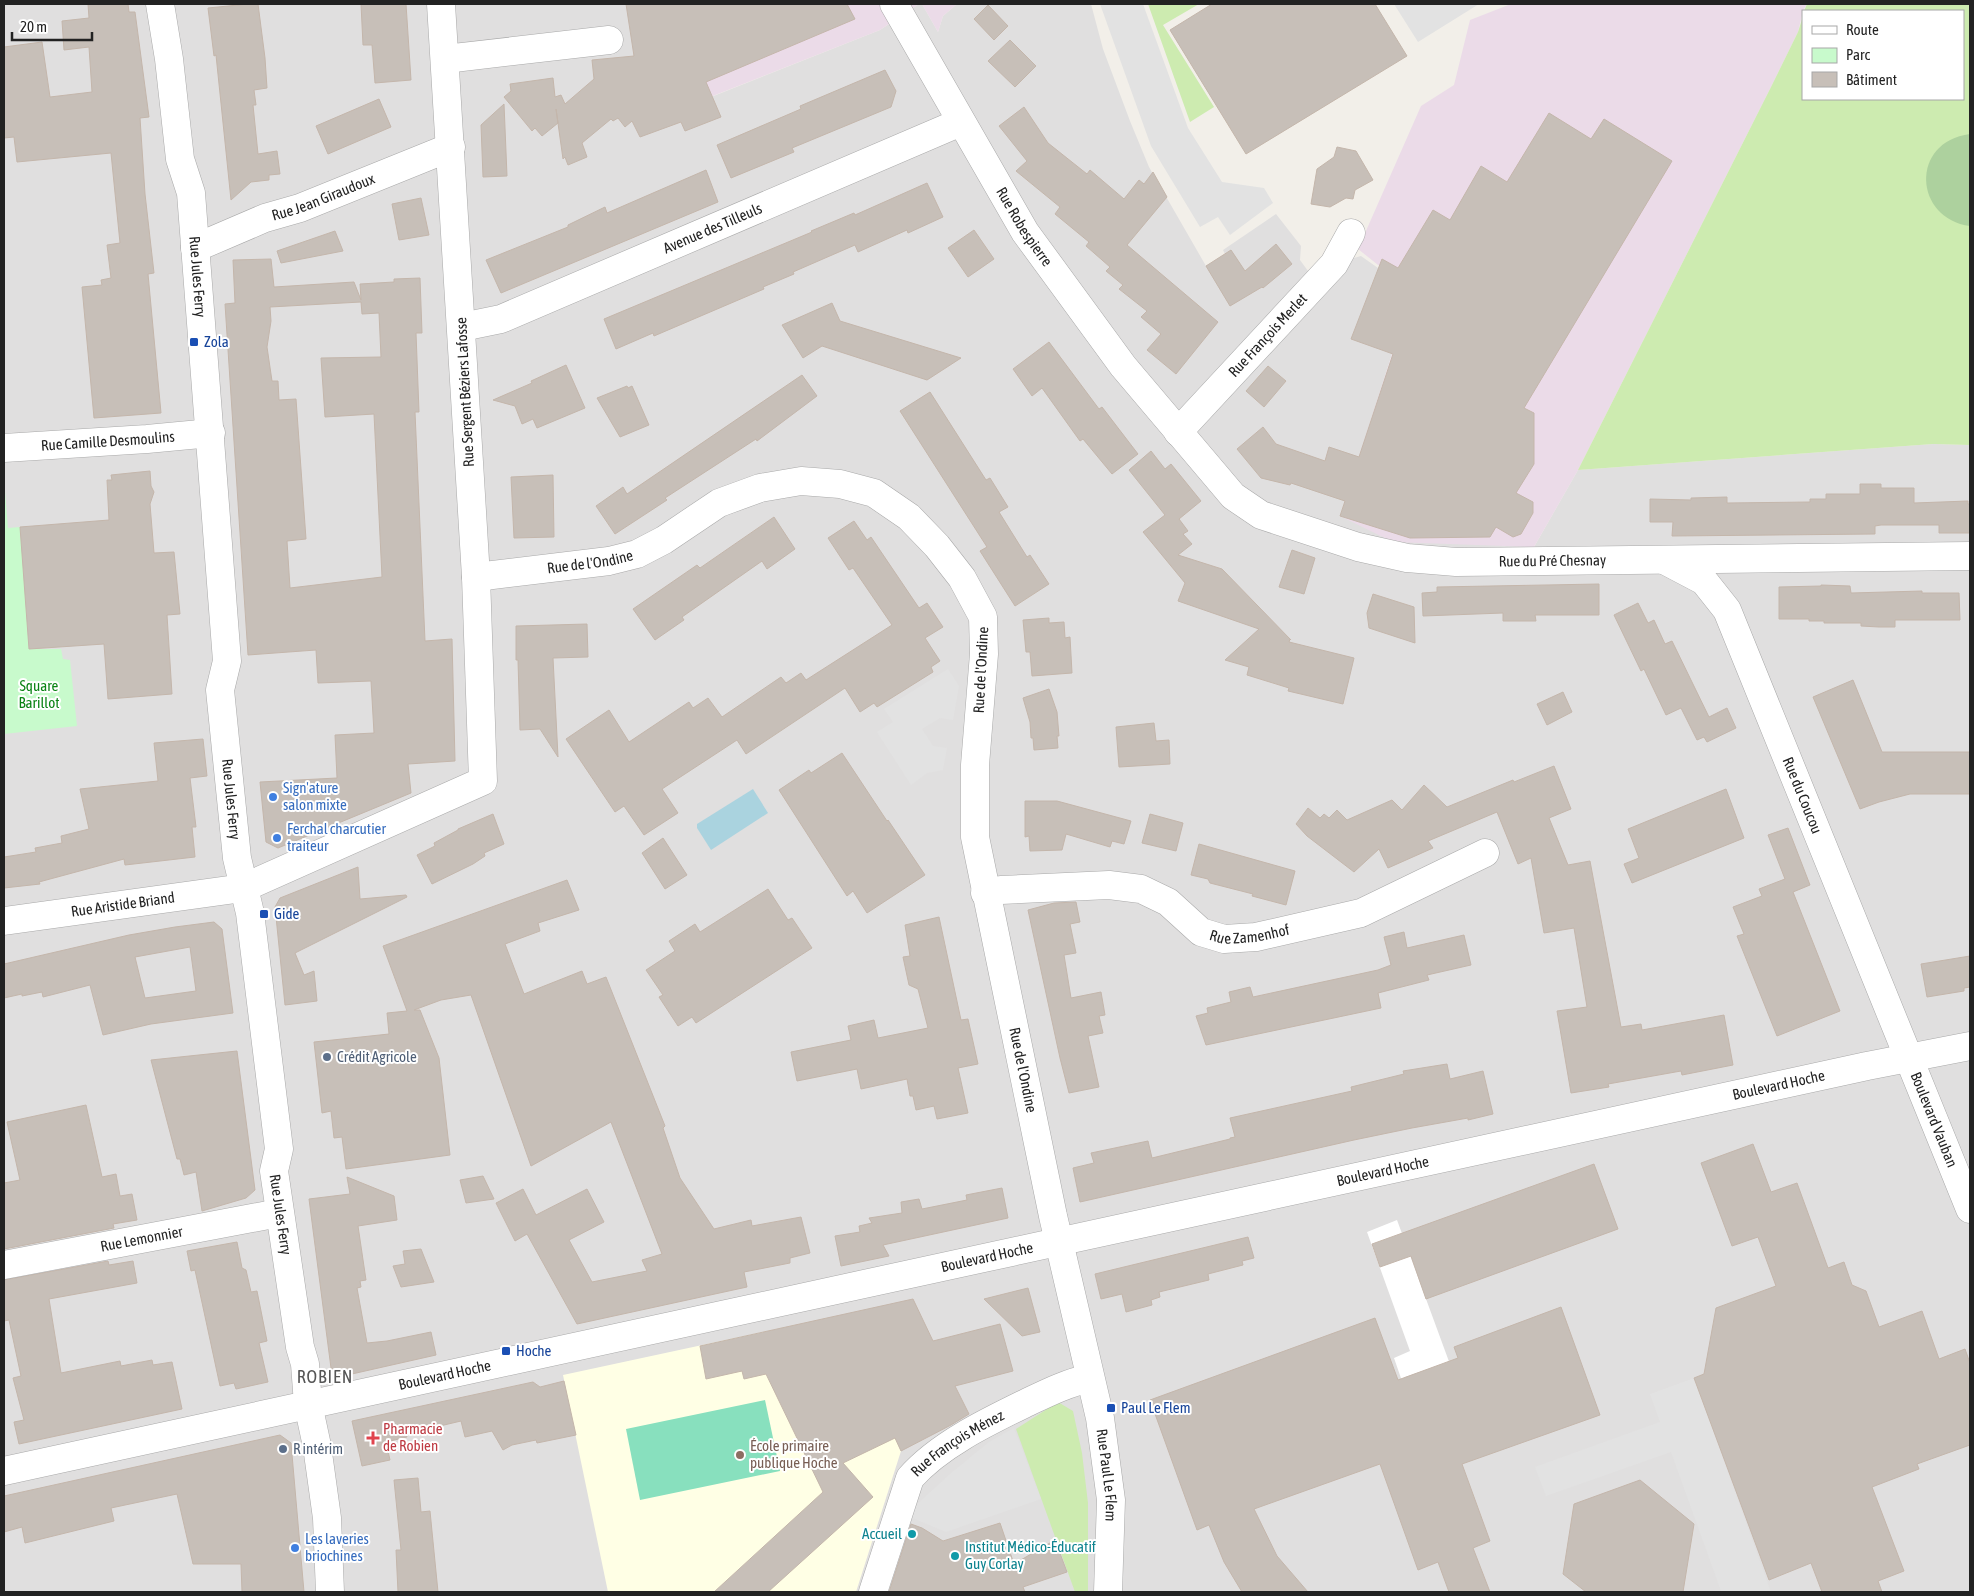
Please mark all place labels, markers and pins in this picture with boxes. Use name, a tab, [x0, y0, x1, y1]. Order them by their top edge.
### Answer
place label: Zola	[204, 333, 229, 350]
marker: Zola	[188, 336, 200, 348]
place label: Sign'ature salon mixte	[283, 779, 347, 813]
marker: Sign'ature salon mixte	[267, 791, 279, 803]
place label: Ferchal charcutier traiteur	[287, 820, 386, 854]
marker: Ferchal charcutier traiteur	[271, 832, 283, 844]
place label: Gide	[274, 905, 300, 922]
marker: Gide	[258, 908, 270, 920]
place label: Crédit Agricole	[337, 1048, 417, 1065]
marker: Crédit Agricole	[321, 1051, 333, 1063]
place label: Hoche	[516, 1342, 552, 1359]
marker: Hoche	[500, 1345, 512, 1357]
place label: Paul Le Flem	[1121, 1399, 1190, 1416]
marker: Paul Le Flem	[1105, 1402, 1117, 1414]
place label: Pharmacie de Robien	[383, 1420, 443, 1454]
marker: Pharmacie de Robien	[367, 1432, 379, 1444]
place label: École primaire publique Hoche	[750, 1437, 838, 1471]
place label: R intérim	[293, 1440, 343, 1457]
marker: R intérim	[277, 1443, 289, 1455]
marker: École primaire publique Hoche	[734, 1449, 746, 1461]
place label: Accueil	[862, 1525, 902, 1542]
marker: Accueil	[906, 1528, 918, 1540]
place label: Les laveries briochines	[305, 1530, 369, 1564]
place label: Institut Médico-Éducatif Guy Corlay	[965, 1538, 1096, 1572]
marker: Les laveries briochines	[289, 1542, 301, 1554]
marker: Institut Médico-Éducatif Guy Corlay	[949, 1550, 961, 1562]

